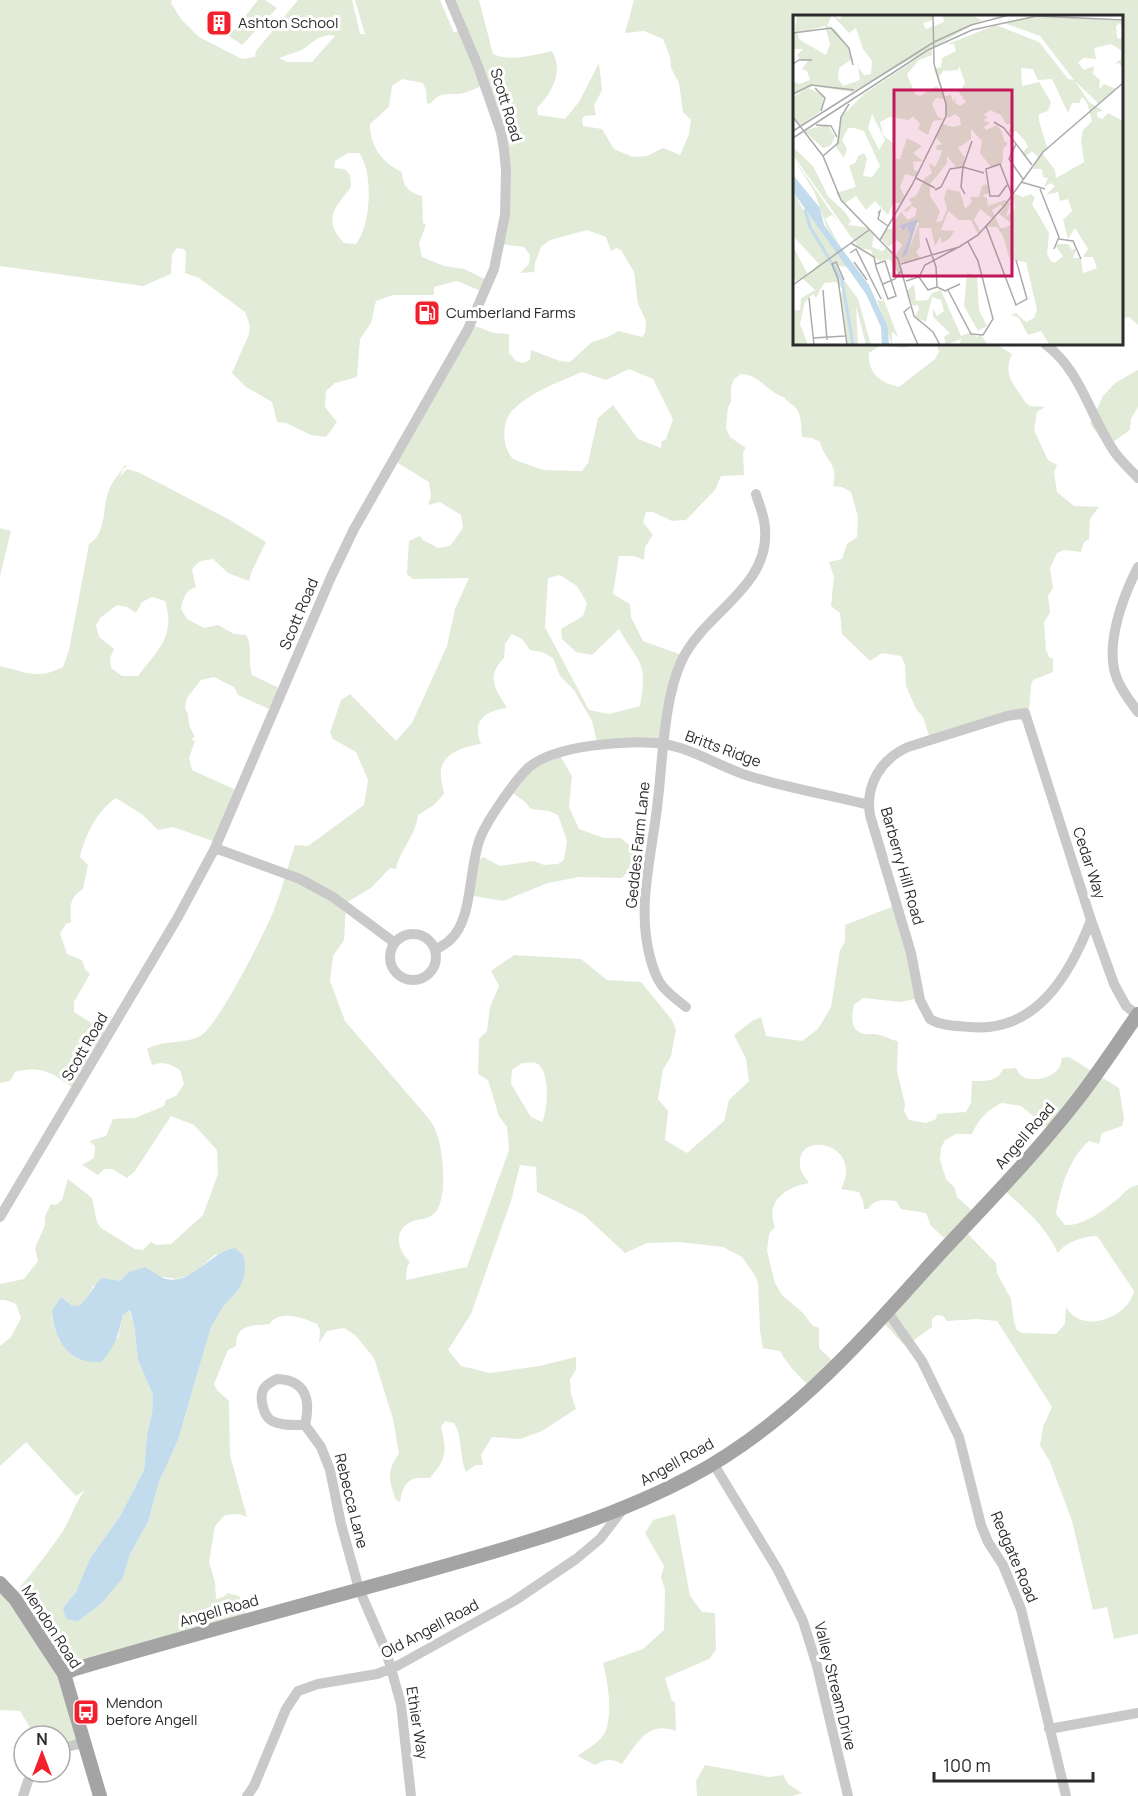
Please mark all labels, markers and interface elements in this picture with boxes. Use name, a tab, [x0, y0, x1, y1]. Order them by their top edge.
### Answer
building icon: Ashton School	[204, 8, 234, 38]
place label: Ashton School	[238, 12, 338, 33]
inset map	[793, 15, 1123, 345]
street label: Scott Road	[485, 66, 528, 144]
fuel station icon: Cumberland Farms	[412, 298, 442, 328]
place label: Cumberland Farms	[446, 302, 576, 323]
street label: Scott Road	[274, 575, 323, 653]
street label: Britts Ridge	[682, 725, 764, 772]
street label: Geddes Farm Lane	[620, 780, 655, 909]
street label: Barberry Hill Road	[876, 805, 929, 927]
street label: Cedar Way	[1068, 824, 1111, 901]
street label: Scott Road	[57, 1009, 113, 1085]
street label: Angell Road	[990, 1098, 1059, 1173]
street label: Angell Road	[636, 1433, 718, 1491]
street label: Rebecca Lane	[330, 1451, 373, 1551]
street label: Redgate Road	[986, 1508, 1043, 1606]
street label: Mendon Road	[17, 1581, 86, 1672]
street label: Angell Road	[177, 1589, 261, 1632]
street label: Old Angell Road	[377, 1594, 482, 1663]
street label: Valley Stream Drive	[809, 1620, 862, 1752]
street label: Ethier Way	[401, 1685, 434, 1761]
place label: Mendon before Angell	[106, 1692, 198, 1730]
bus stop icon: Mendon before Angell	[71, 1697, 101, 1727]
north arrow	[12, 1724, 72, 1784]
text: N	[36, 1728, 48, 1750]
scale bar	[934, 1745, 1093, 1783]
text: 100 m	[943, 1753, 991, 1777]

